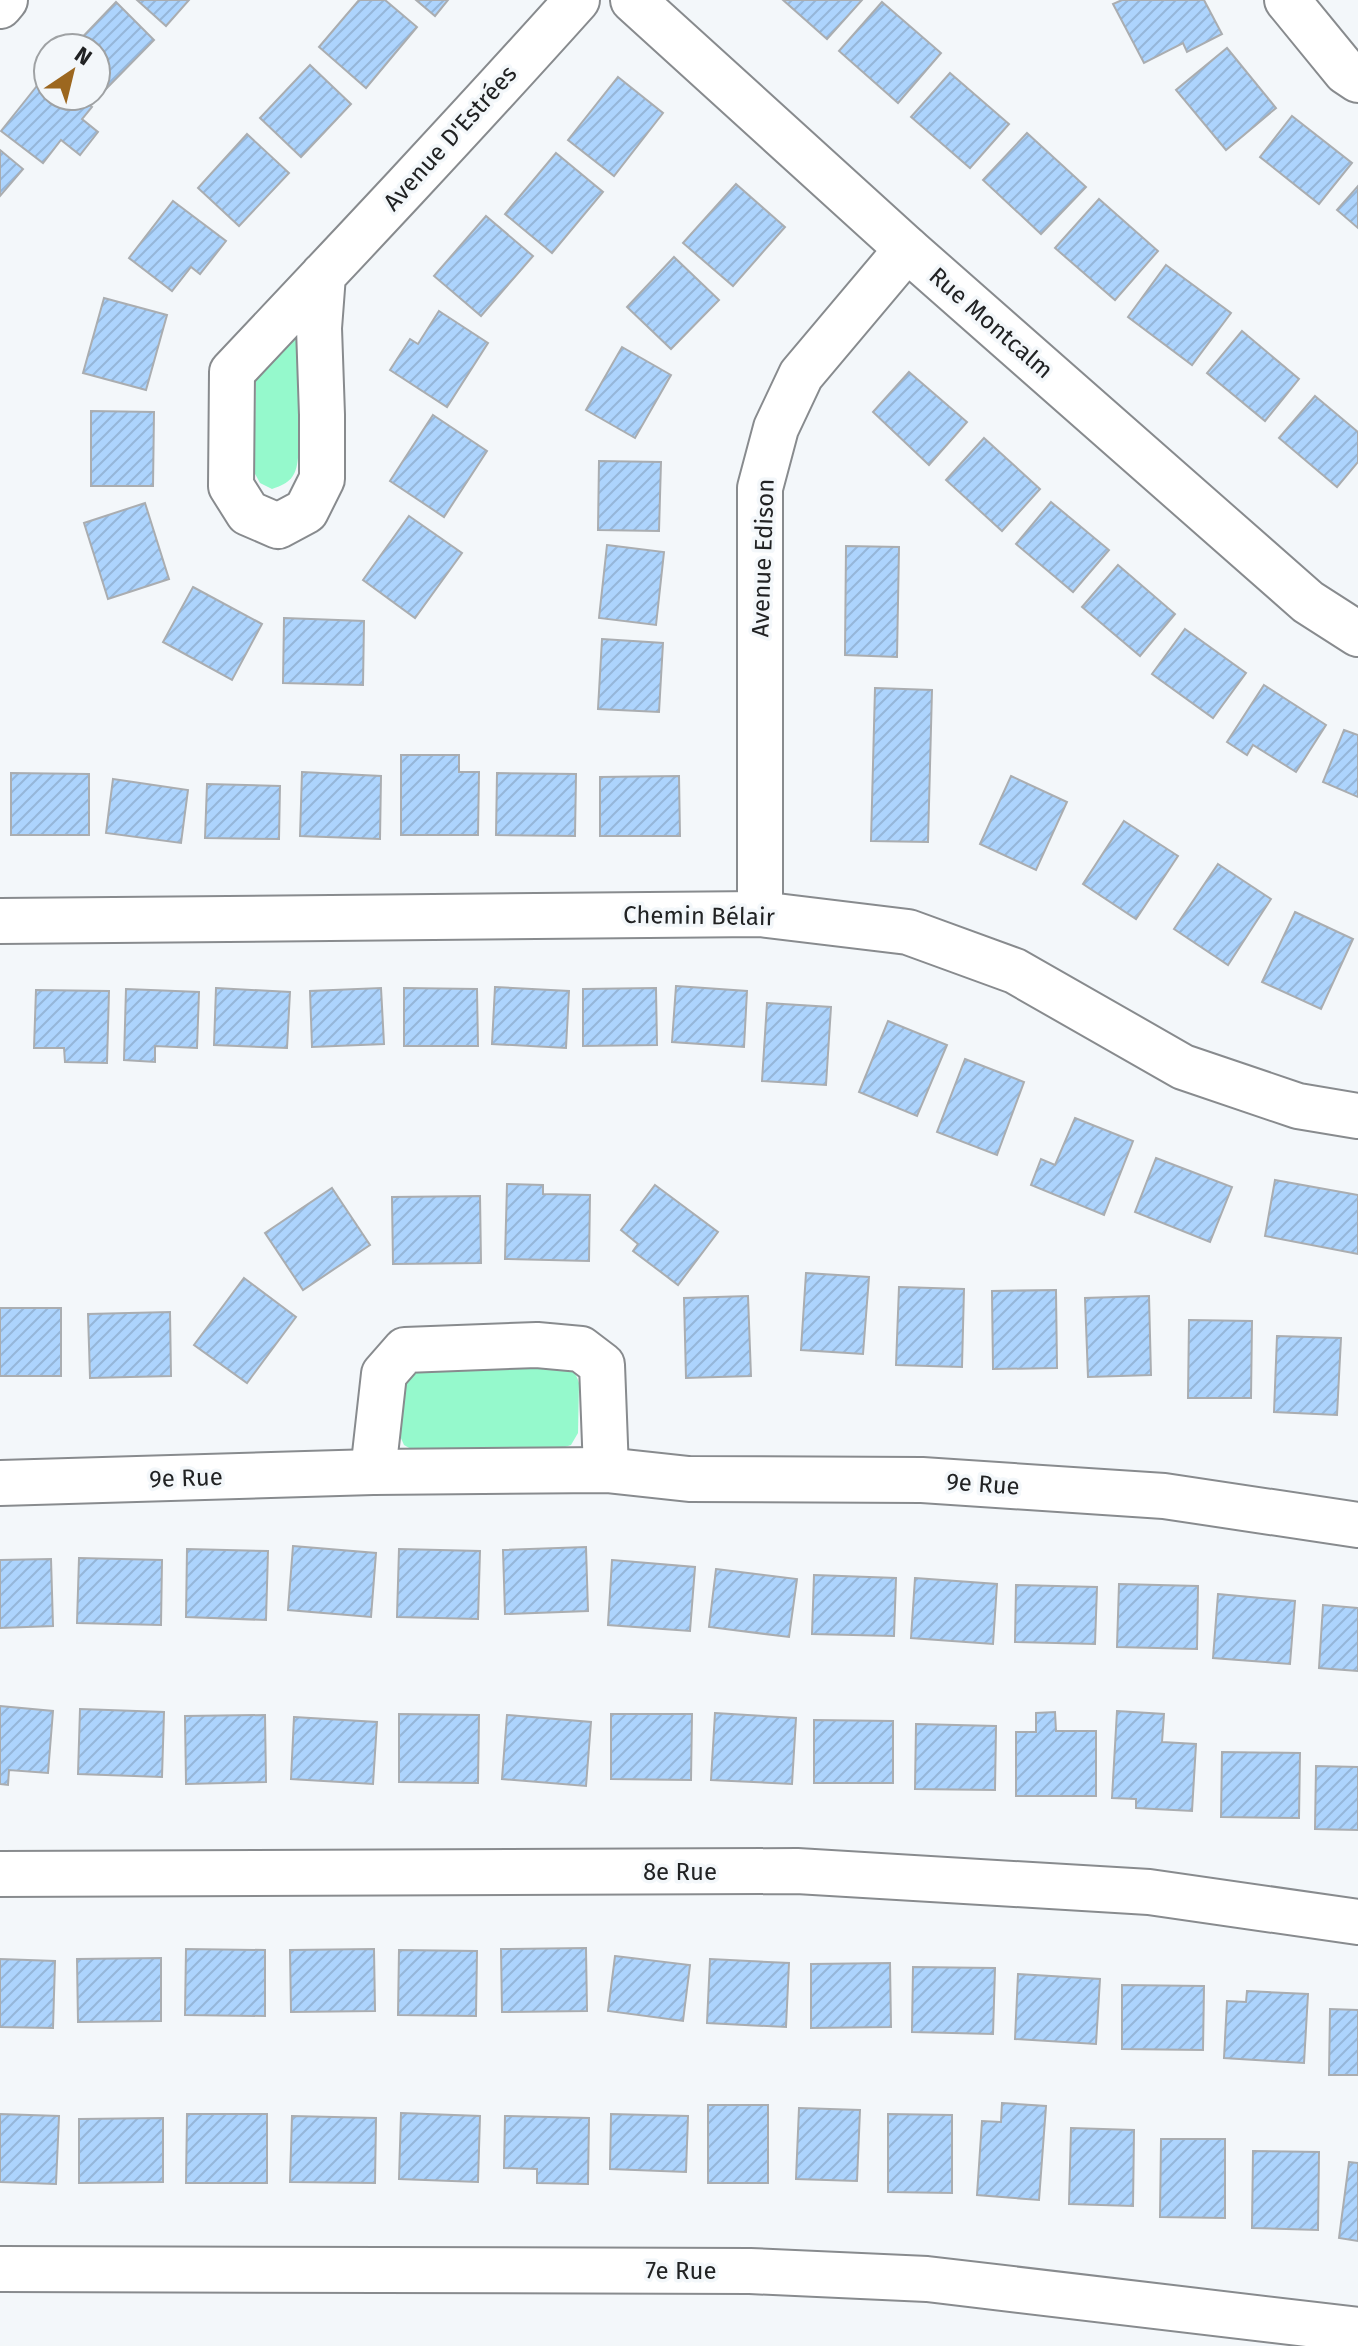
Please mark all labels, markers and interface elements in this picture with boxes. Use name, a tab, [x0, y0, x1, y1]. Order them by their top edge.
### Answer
north arrow	[32, 32, 112, 112]
text: N	[69, 41, 97, 71]
street label: Avenue D'Estrées	[378, 60, 522, 216]
street label: Rue Montcalm	[923, 262, 1059, 384]
street label: Avenue Edison	[746, 478, 780, 638]
street label: Chemin Bélair	[623, 901, 776, 931]
street label: 9e Rue	[149, 1463, 223, 1493]
street label: 9e Rue	[945, 1467, 1021, 1501]
street label: 8e Rue	[643, 1858, 717, 1886]
street label: 7e Rue	[646, 2257, 716, 2285]

